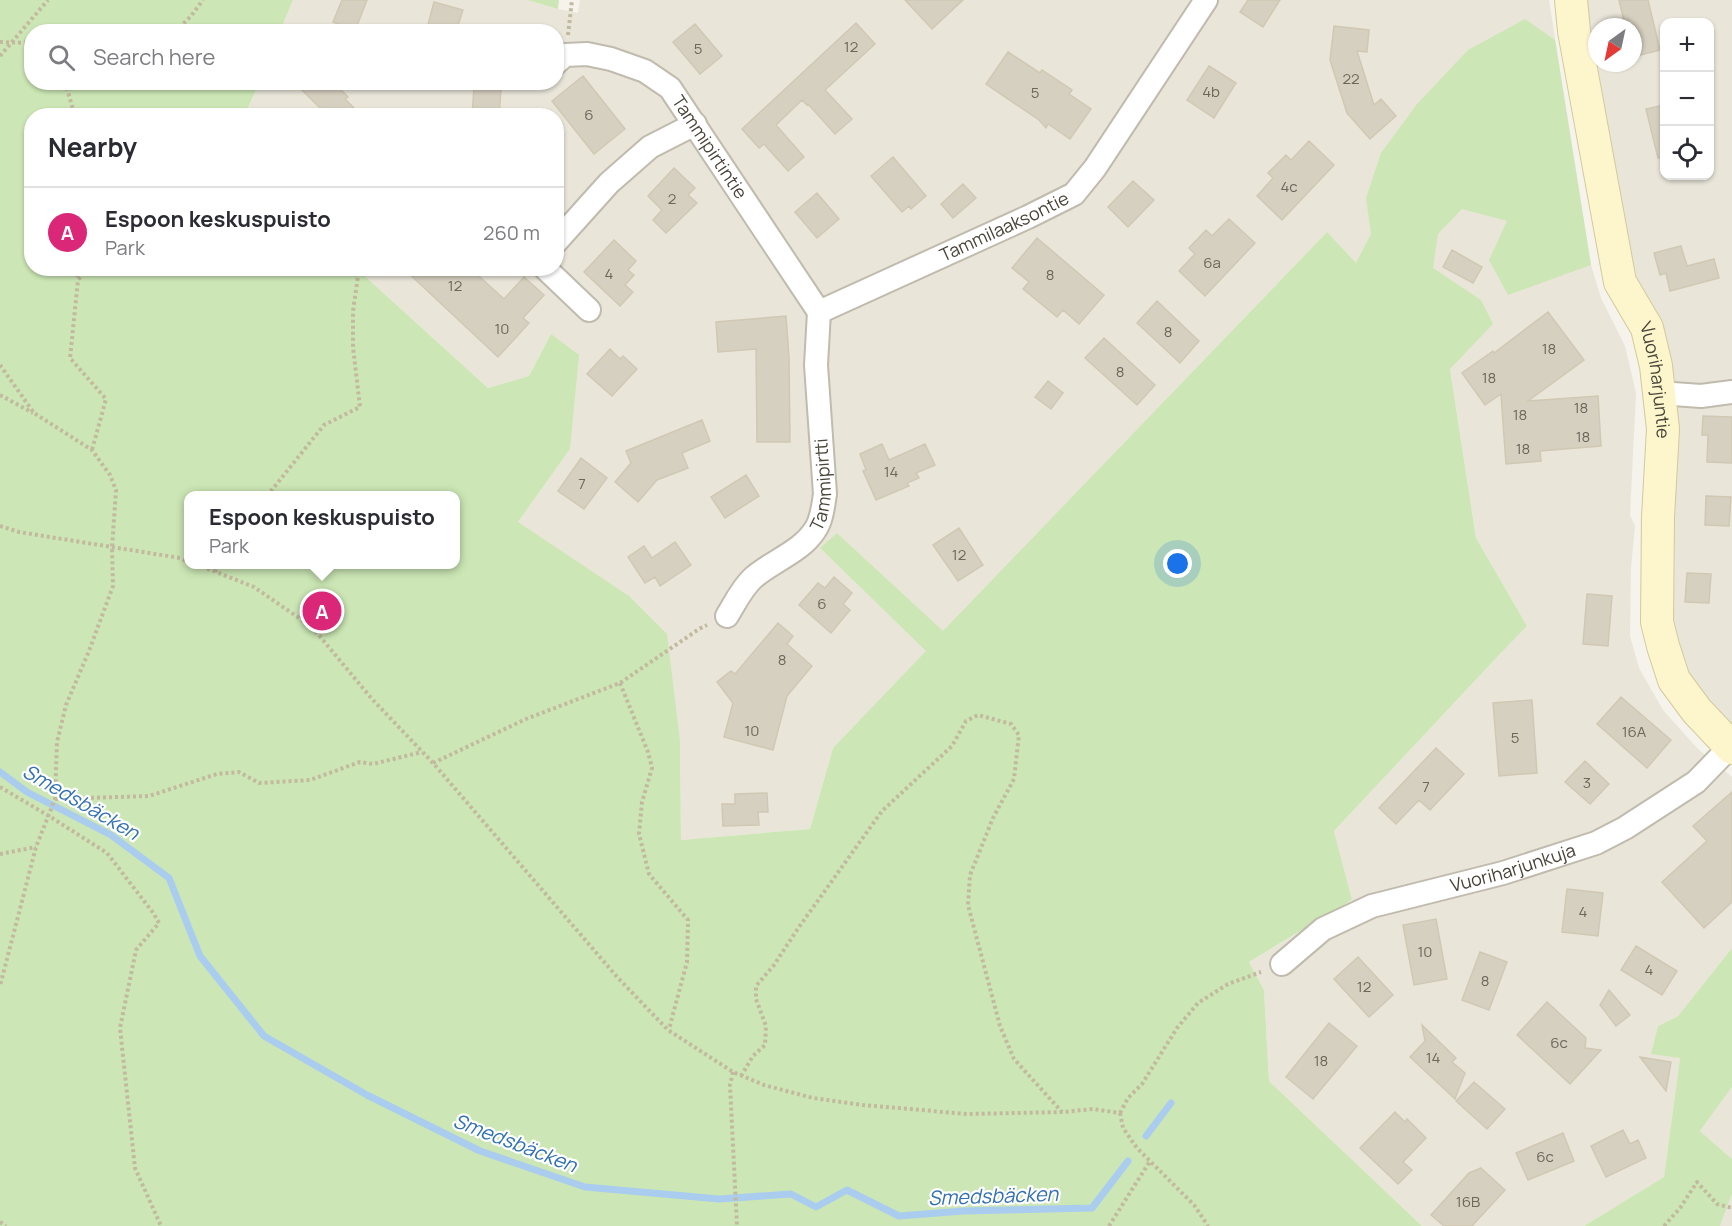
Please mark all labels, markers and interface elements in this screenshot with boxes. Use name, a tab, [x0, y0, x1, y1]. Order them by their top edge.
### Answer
north arrow	[1588, 18, 1642, 72]
map controls	[1660, 18, 1714, 180]
button: +	[1660, 18, 1714, 72]
search box	[24, 24, 564, 90]
house number: 12	[844, 36, 858, 57]
house number: 5	[694, 38, 702, 59]
icon: search	[45, 41, 78, 74]
text: Search here	[93, 42, 215, 72]
house number: 22	[1342, 68, 1360, 89]
button: −	[1660, 72, 1714, 126]
house number: 4b	[1202, 81, 1220, 102]
house number: 5	[1031, 82, 1039, 103]
street label: Tammipirtintie	[667, 90, 753, 203]
house number: 6	[584, 104, 594, 125]
button: locate	[1660, 126, 1714, 180]
text: Nearby	[48, 129, 137, 165]
house number: 4c	[1280, 176, 1298, 197]
street label: Tammilaaksontie	[936, 186, 1073, 267]
house number: 2	[668, 188, 676, 209]
text: Espoon keskuspuisto	[105, 204, 331, 234]
text: A	[61, 219, 74, 246]
text: 260 m	[483, 219, 540, 246]
text: Park	[105, 234, 145, 261]
house number: 6a	[1203, 252, 1221, 273]
house number: 4	[605, 263, 614, 284]
house number: 8	[1046, 264, 1054, 285]
house number: 12	[448, 275, 462, 296]
street label: Vuoriharjuntie	[1635, 317, 1676, 439]
house number: 10	[495, 318, 510, 339]
house number: 8	[1164, 321, 1172, 342]
house number: 18	[1542, 338, 1556, 359]
house number: 8	[1116, 361, 1124, 382]
house number: 18	[1482, 367, 1496, 388]
house number: 18	[1574, 397, 1588, 418]
house number: 18	[1513, 404, 1527, 425]
house number: 18	[1576, 426, 1590, 447]
street label: Tammipirtti	[804, 438, 836, 535]
house number: 18	[1516, 438, 1530, 459]
house number: 14	[884, 461, 898, 482]
house number: 7	[578, 473, 586, 494]
popup	[184, 491, 460, 569]
text: Espoon keskuspuisto	[209, 502, 435, 532]
text: Park	[209, 532, 249, 559]
house number: 12	[952, 544, 966, 565]
your location	[1163, 549, 1192, 578]
pin: A	[302, 588, 342, 634]
house number: 6	[817, 593, 827, 614]
house number: 8	[778, 649, 786, 670]
house number: 10	[745, 720, 760, 741]
house number: 16A	[1622, 721, 1647, 742]
house number: 5	[1511, 727, 1519, 748]
water label: Smedsbäcken	[18, 757, 145, 846]
house number: 3	[1583, 772, 1591, 793]
house number: 7	[1422, 776, 1430, 797]
street label: Vuoriharjunkuja	[1447, 837, 1578, 897]
house number: 4	[1579, 901, 1588, 922]
house number: 10	[1418, 941, 1433, 962]
house number: 4	[1645, 959, 1654, 980]
house number: 8	[1481, 970, 1489, 991]
house number: 12	[1357, 976, 1371, 997]
house number: 6c	[1550, 1032, 1568, 1053]
house number: 14	[1426, 1047, 1440, 1068]
house number: 18	[1314, 1050, 1328, 1071]
water label: Smedsbäcken	[450, 1107, 582, 1179]
house number: 6c	[1536, 1146, 1554, 1167]
water label: Smedsbäcken	[927, 1180, 1060, 1211]
house number: 16B	[1456, 1191, 1480, 1212]

